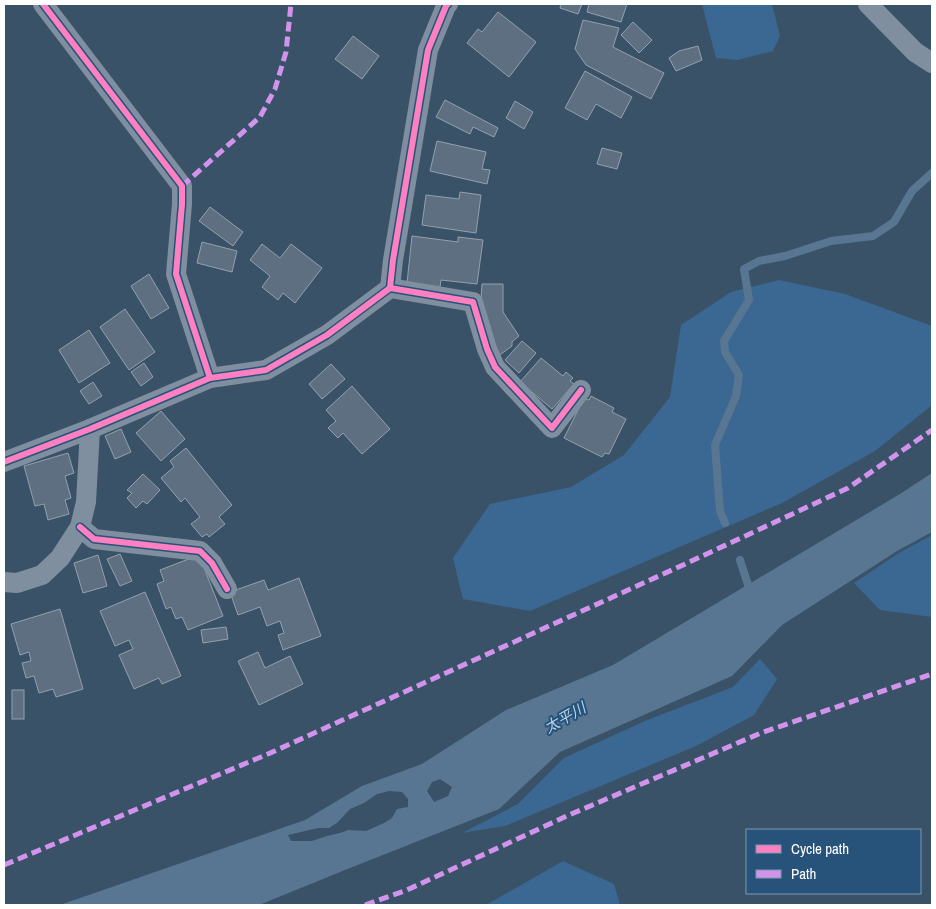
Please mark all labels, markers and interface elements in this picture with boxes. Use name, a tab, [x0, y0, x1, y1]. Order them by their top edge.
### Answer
water label: 太平川	[540, 696, 591, 738]
legend	[746, 829, 921, 894]
text: Cycle path	[791, 838, 849, 859]
text: Path	[791, 863, 816, 884]

